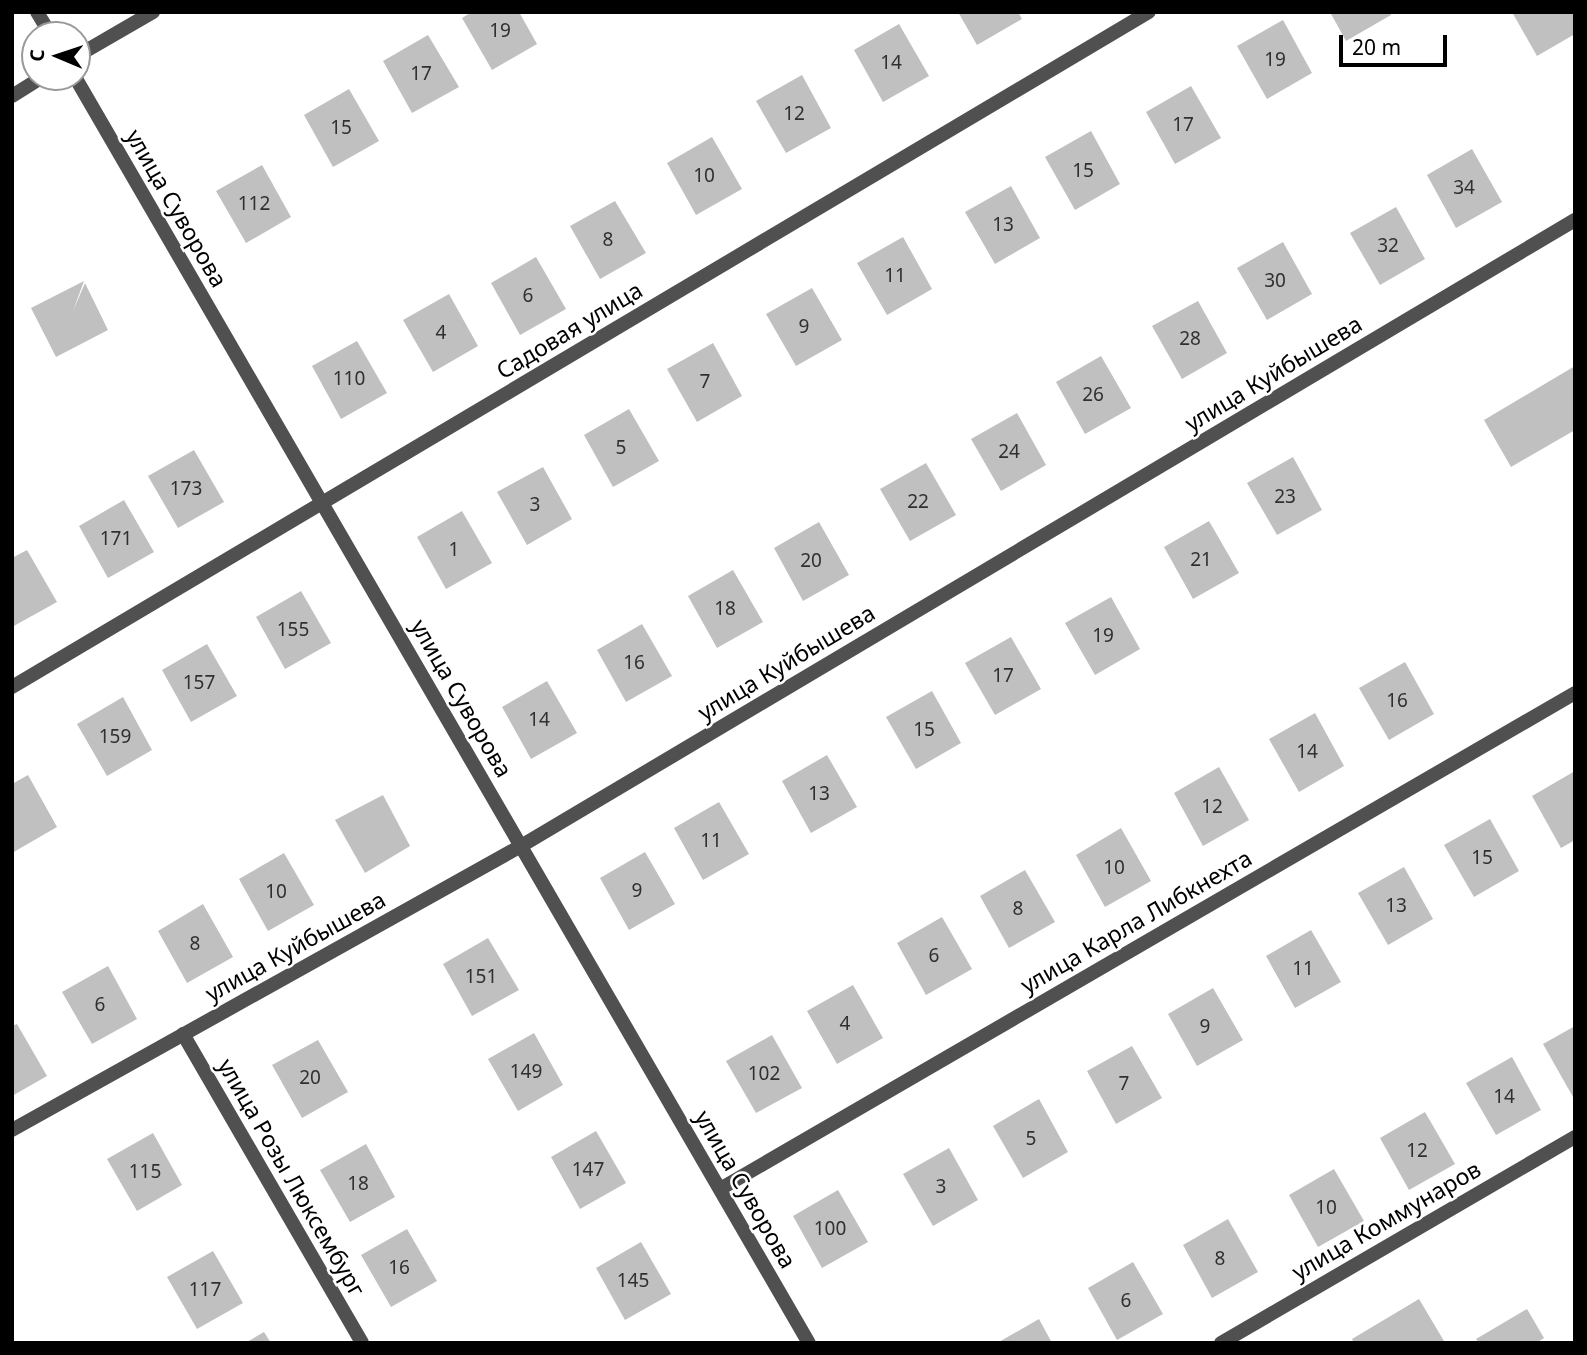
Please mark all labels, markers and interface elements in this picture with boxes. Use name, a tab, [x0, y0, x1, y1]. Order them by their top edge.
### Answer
house number: 19	[489, 20, 511, 42]
north arrow	[21, 21, 91, 91]
scale bar	[1342, 21, 1450, 65]
text: 20 m	[1352, 33, 1401, 61]
text: С	[24, 49, 50, 62]
house number: 19	[1264, 49, 1286, 71]
house number: 14	[880, 52, 902, 74]
house number: 17	[410, 63, 432, 85]
house number: 12	[783, 103, 805, 125]
house number: 17	[1172, 114, 1194, 136]
house number: 15	[330, 117, 352, 139]
street label: улица Суворова	[121, 124, 233, 292]
house number: 15	[1072, 160, 1094, 182]
house number: 10	[693, 165, 715, 187]
house number: 34	[1453, 177, 1475, 199]
house number: 112	[238, 193, 270, 215]
house number: 13	[992, 214, 1014, 236]
house number: 8	[603, 229, 613, 251]
house number: 32	[1377, 235, 1399, 257]
house number: 11	[884, 265, 906, 287]
house number: 30	[1264, 270, 1286, 292]
street label: Садовая улица	[491, 276, 647, 384]
house number: 6	[523, 285, 533, 307]
street label: улица Куйбышева	[1180, 309, 1366, 437]
house number: 9	[799, 316, 809, 338]
house number: 4	[436, 322, 446, 344]
house number: 28	[1179, 328, 1201, 350]
house number: 110	[333, 368, 365, 390]
house number: 7	[700, 371, 710, 393]
house number: 26	[1082, 384, 1104, 406]
house number: 5	[616, 437, 626, 459]
house number: 24	[998, 441, 1020, 463]
house number: 173	[170, 478, 202, 500]
house number: 23	[1274, 486, 1296, 508]
house number: 22	[907, 491, 929, 513]
house number: 3	[530, 494, 540, 516]
house number: 171	[100, 528, 132, 550]
house number: 1	[449, 539, 459, 561]
house number: 21	[1190, 549, 1212, 571]
house number: 20	[800, 550, 822, 572]
street label: улица Куйбышева	[693, 598, 879, 726]
house number: 18	[714, 598, 736, 620]
street label: улица Суворова	[406, 614, 518, 782]
house number: 155	[277, 619, 309, 641]
house number: 19	[1092, 625, 1114, 647]
house number: 16	[623, 652, 645, 674]
house number: 17	[992, 665, 1014, 687]
house number: 157	[183, 672, 215, 694]
house number: 16	[1386, 690, 1408, 712]
house number: 14	[528, 709, 550, 731]
house number: 15	[913, 719, 935, 741]
house number: 159	[99, 726, 131, 748]
house number: 14	[1296, 741, 1318, 763]
house number: 13	[808, 783, 830, 805]
house number: 12	[1201, 796, 1223, 818]
house number: 11	[700, 830, 722, 852]
street label: улица Карла Либкнехта	[1016, 843, 1256, 999]
house number: 15	[1471, 847, 1493, 869]
house number: 10	[1103, 857, 1125, 879]
house number: 9	[632, 880, 642, 902]
house number: 10	[265, 881, 287, 903]
street label: улица Куйбышева	[200, 885, 390, 1007]
house number: 13	[1385, 895, 1407, 917]
house number: 8	[1013, 898, 1023, 920]
house number: 8	[190, 933, 200, 955]
house number: 6	[929, 945, 939, 967]
house number: 11	[1292, 958, 1314, 980]
house number: 151	[465, 966, 497, 988]
house number: 6	[95, 994, 105, 1016]
house number: 4	[840, 1013, 850, 1035]
house number: 9	[1200, 1016, 1210, 1038]
street label: улица Розы Люксембург	[213, 1053, 371, 1301]
house number: 149	[510, 1061, 542, 1083]
house number: 102	[748, 1063, 780, 1085]
house number: 20	[299, 1067, 321, 1089]
house number: 7	[1119, 1073, 1129, 1095]
house number: 14	[1493, 1086, 1515, 1108]
street label: улица Суворова	[690, 1105, 802, 1273]
house number: 5	[1026, 1128, 1036, 1150]
house number: 12	[1406, 1140, 1428, 1162]
street label: улица Коммунаров	[1287, 1155, 1485, 1285]
house number: 147	[572, 1159, 604, 1181]
house number: 115	[129, 1161, 161, 1183]
house number: 18	[347, 1173, 369, 1195]
house number: 3	[936, 1176, 946, 1198]
house number: 10	[1315, 1197, 1337, 1219]
house number: 100	[814, 1218, 846, 1240]
house number: 8	[1215, 1248, 1225, 1270]
house number: 16	[388, 1257, 410, 1279]
house number: 145	[617, 1270, 649, 1292]
house number: 117	[189, 1279, 221, 1301]
house number: 6	[1121, 1290, 1131, 1312]

